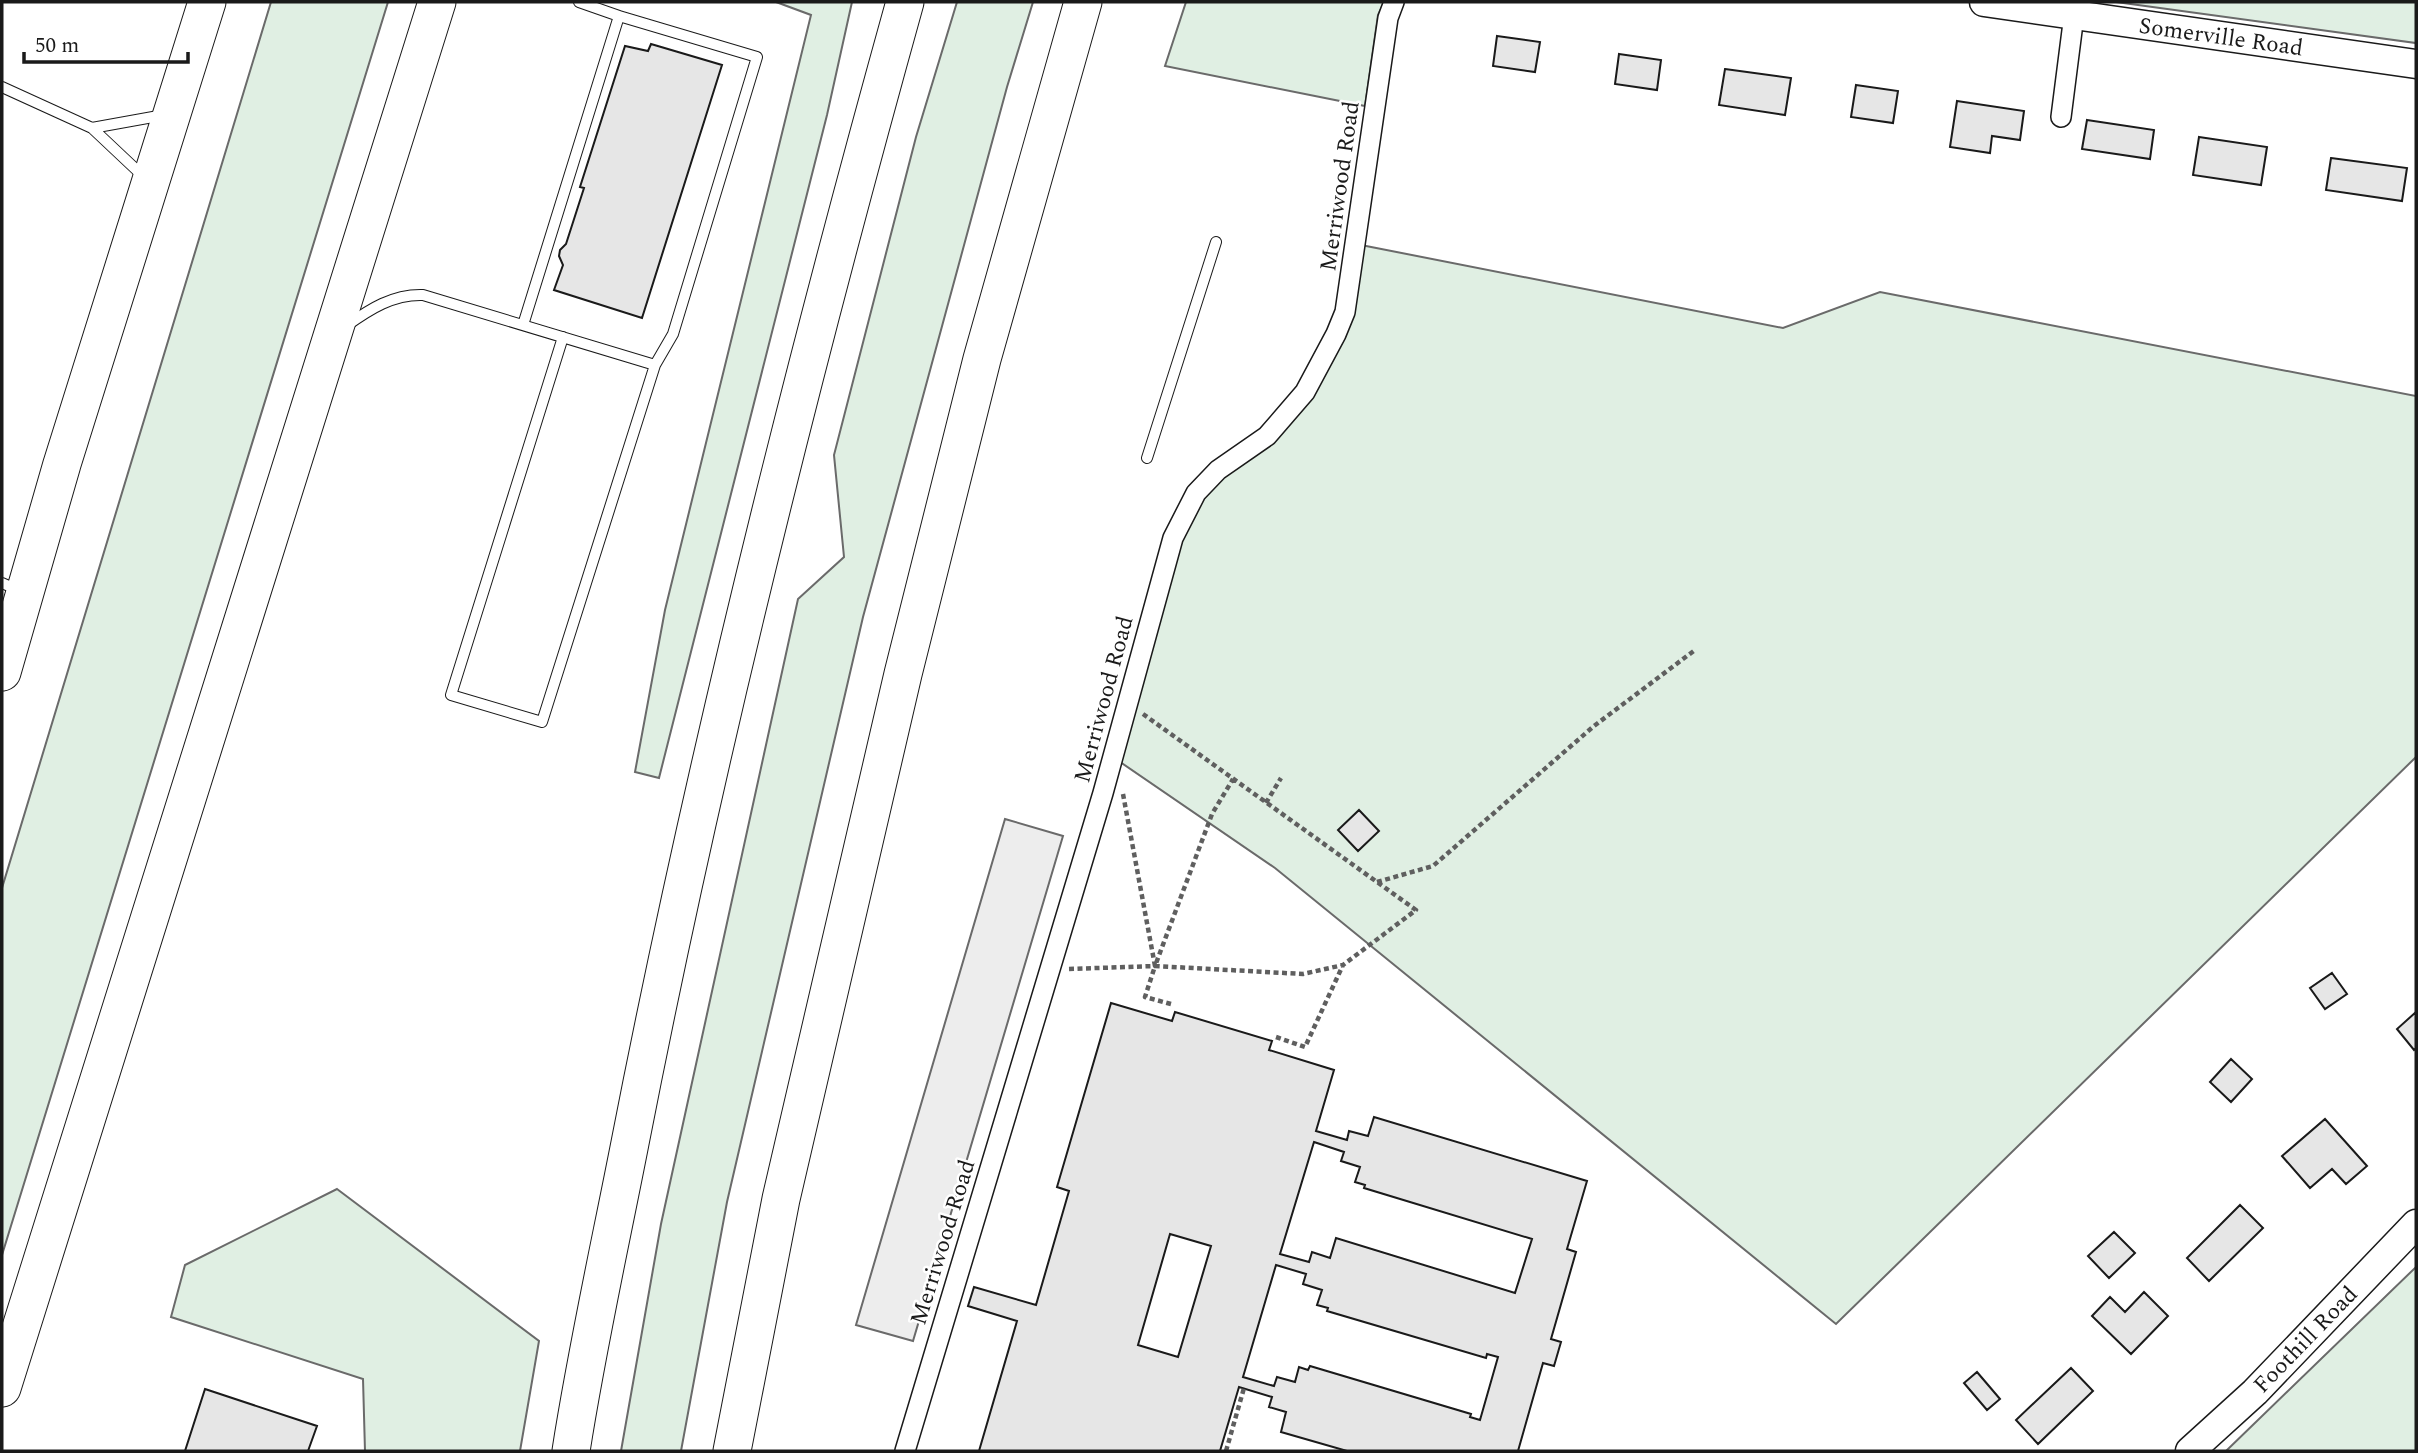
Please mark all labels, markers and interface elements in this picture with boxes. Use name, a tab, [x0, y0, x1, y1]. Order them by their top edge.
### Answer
street label: Somerville Road	[2136, 9, 2305, 66]
scale bar	[24, 21, 189, 65]
text: 50 m	[35, 30, 79, 62]
street label: Merriwood Road	[1311, 99, 1370, 274]
street label: Merriwood Road	[1065, 612, 1144, 787]
street label: Merriwood Road	[902, 1155, 985, 1330]
street label: Foothill Road	[2246, 1278, 2367, 1402]

